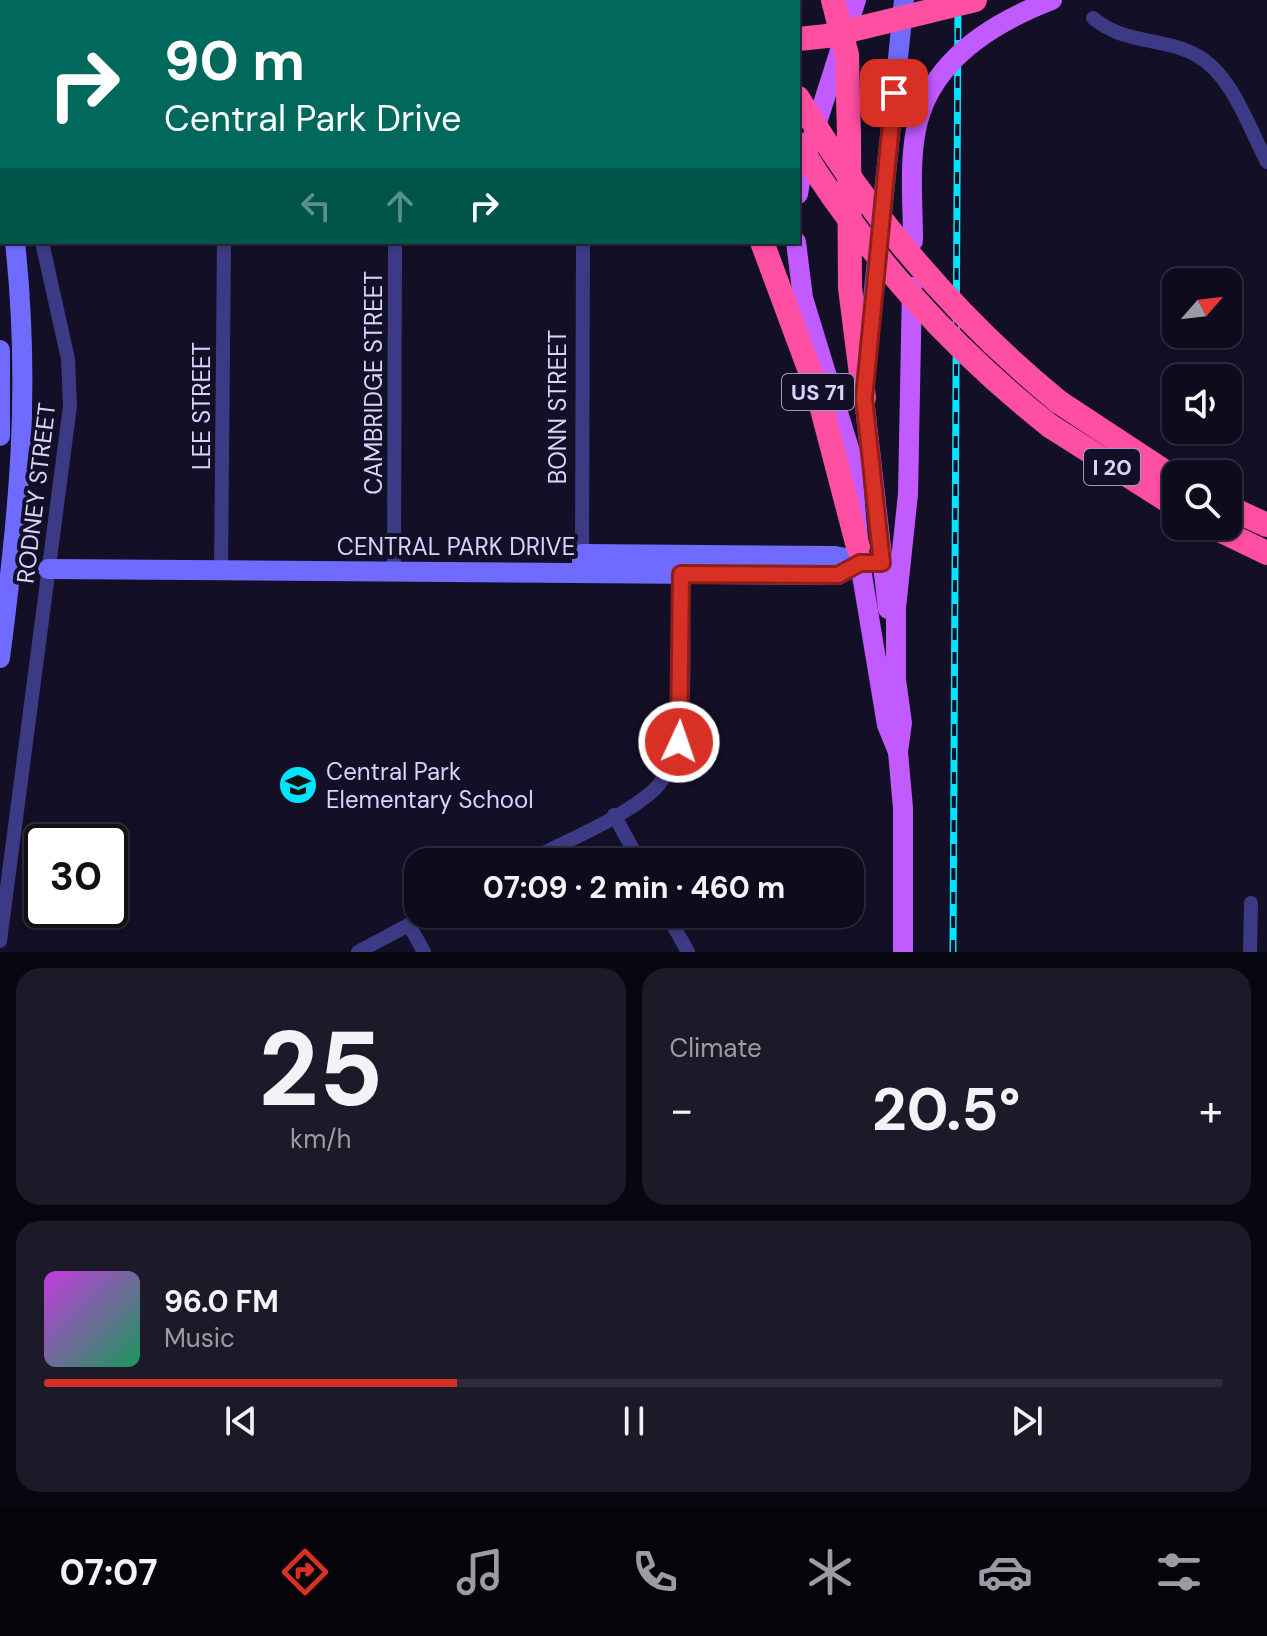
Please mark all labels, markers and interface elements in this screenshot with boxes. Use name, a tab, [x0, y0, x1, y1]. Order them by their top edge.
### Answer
text: 90 m	[164, 24, 305, 97]
icon: right	[32, 32, 136, 136]
pin	[860, 59, 928, 127]
icon: arrive	[872, 71, 916, 115]
text: Central Park Drive	[164, 95, 461, 142]
icon: left	[294, 184, 338, 228]
icon: ahead	[378, 184, 422, 228]
icon: right	[462, 184, 506, 228]
north arrow	[1162, 268, 1242, 348]
map controls	[1162, 268, 1242, 540]
street label: CAMBRIDGE STREET	[358, 271, 389, 495]
street label: BONN STREET	[542, 330, 573, 484]
street label: LEE STREET	[186, 342, 217, 470]
button: sound	[1162, 364, 1242, 444]
road number: US 71	[782, 374, 854, 410]
street label: RODNEY STREET	[10, 401, 62, 585]
road number: I 20	[1084, 449, 1140, 485]
button: search	[1162, 460, 1242, 540]
street label: CENTRAL PARK DRIVE	[337, 531, 575, 562]
position arrow	[637, 700, 721, 784]
place label: Central Park Elementary School	[326, 756, 534, 815]
school or university icon: Central Park Elementary School	[277, 764, 319, 806]
speed limit sign: 30	[24, 824, 128, 928]
text: 07:09 · 2 min · 460 m	[483, 868, 785, 907]
text: 25	[258, 1002, 383, 1137]
text: Climate	[670, 1031, 762, 1065]
text: 20.5°	[872, 1070, 1020, 1149]
text: −	[670, 1081, 694, 1139]
text: +	[1199, 1081, 1223, 1139]
text: km/h	[290, 1122, 351, 1156]
text: 96.0 FM	[164, 1282, 279, 1321]
text: Music	[164, 1321, 235, 1355]
icon: previous	[219, 1399, 263, 1443]
icon: pause	[612, 1399, 656, 1443]
icon: next	[1005, 1399, 1049, 1443]
icon: directions	[277, 1544, 333, 1600]
icon: music	[452, 1544, 508, 1600]
icon: phone	[627, 1544, 683, 1600]
icon: climate	[802, 1544, 858, 1600]
icon: car	[977, 1544, 1033, 1600]
icon: filters	[1151, 1544, 1207, 1600]
text: 07:07	[59, 1549, 158, 1596]

